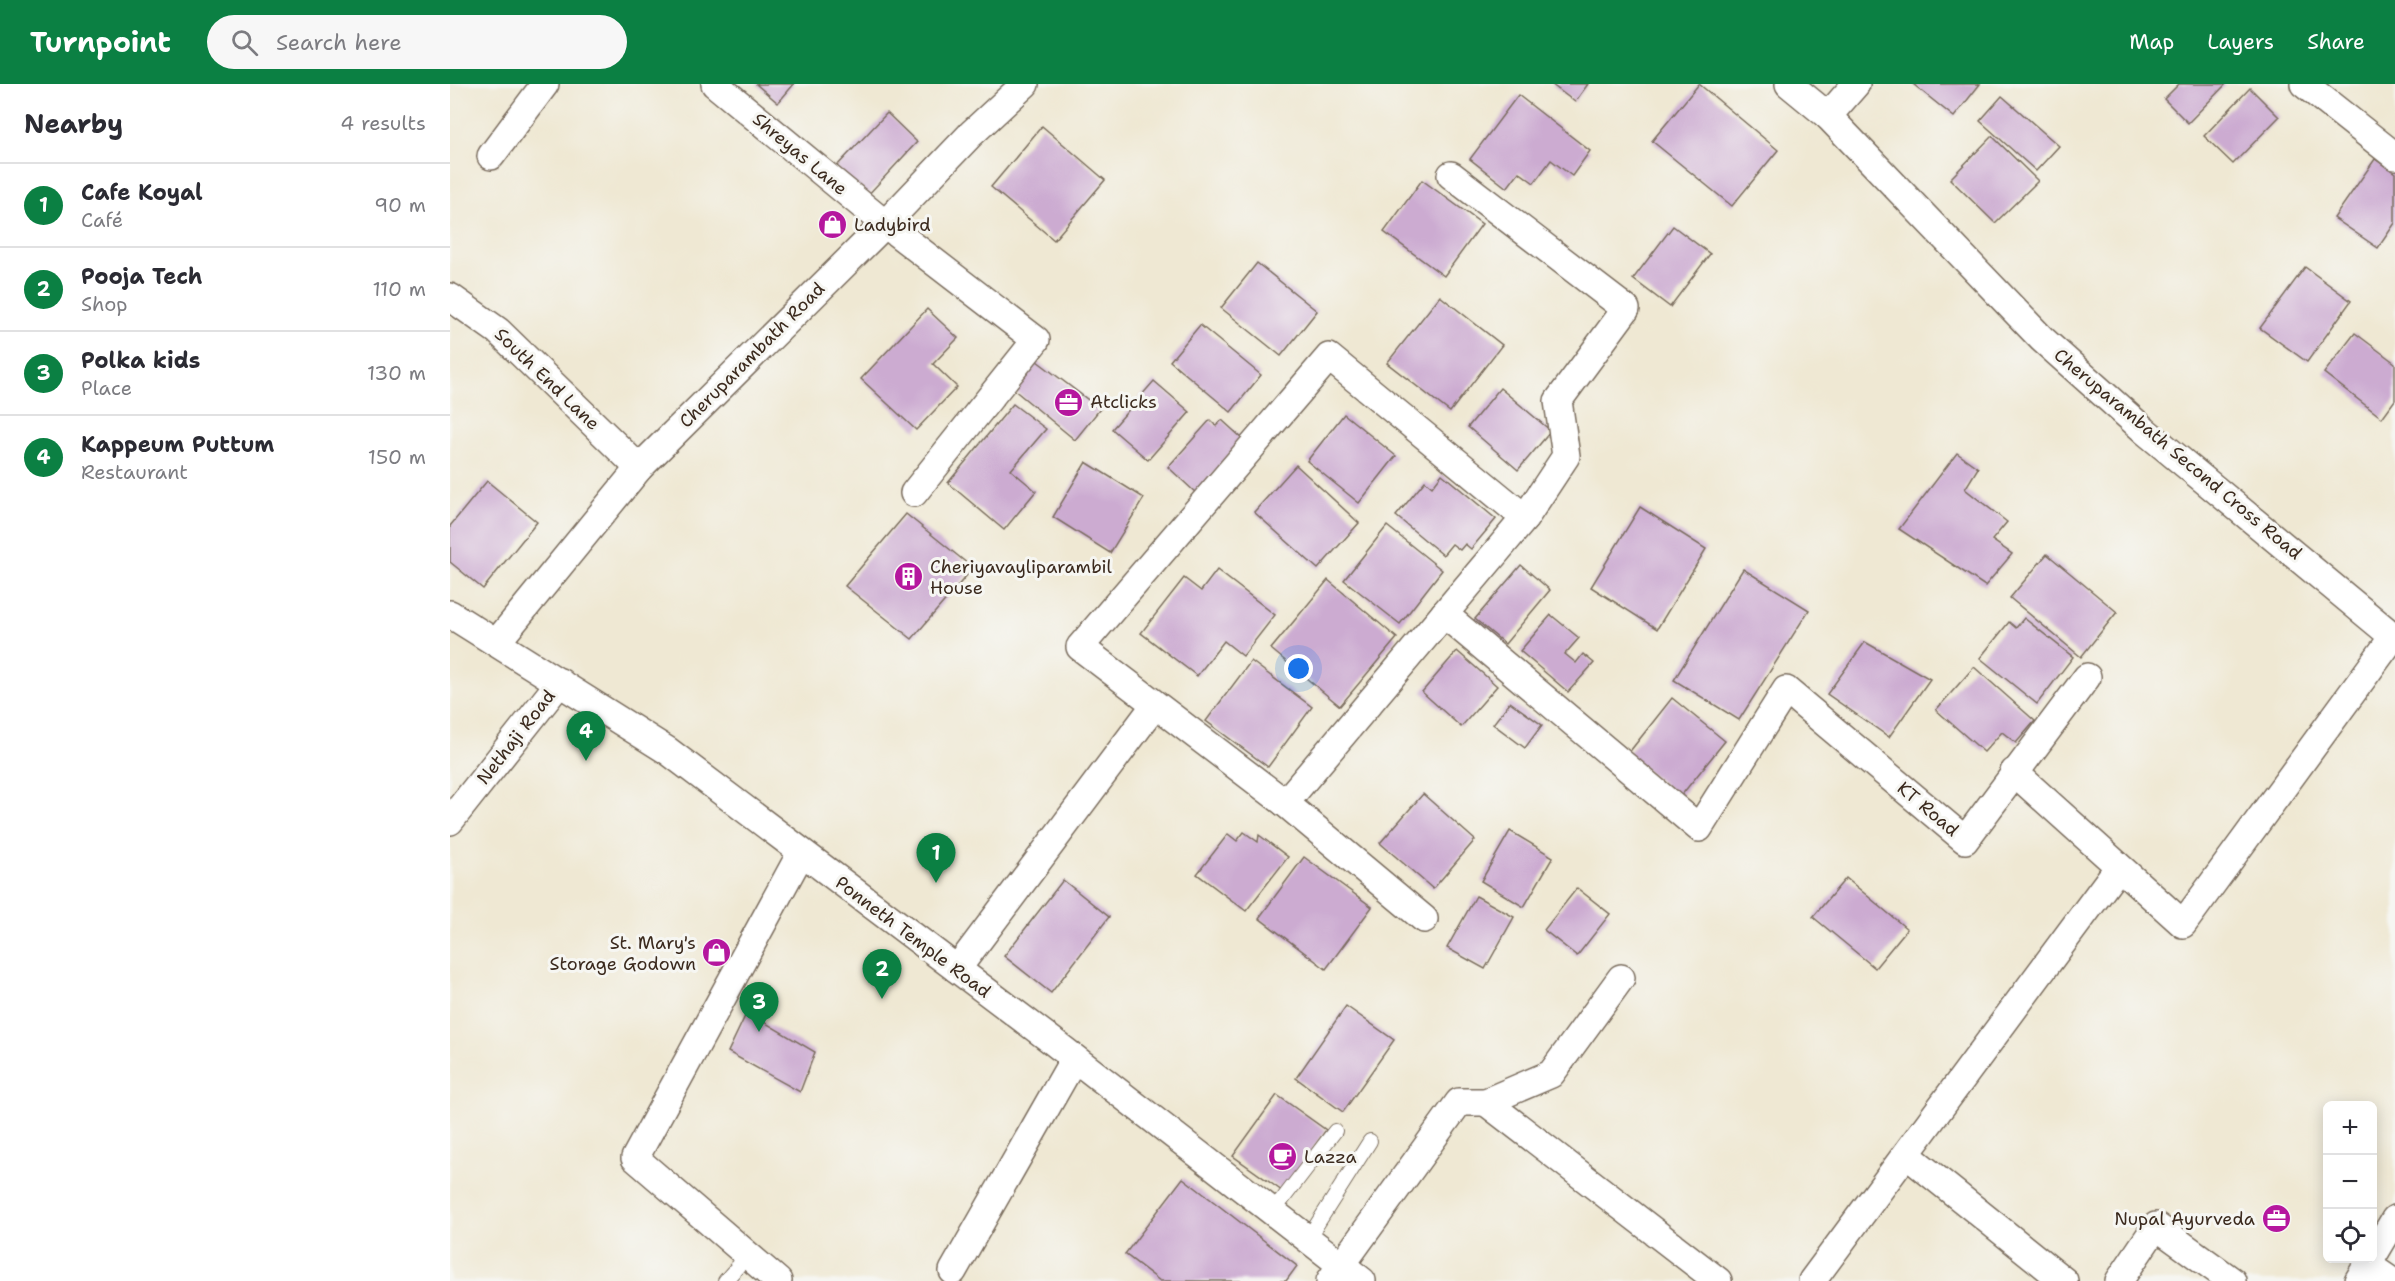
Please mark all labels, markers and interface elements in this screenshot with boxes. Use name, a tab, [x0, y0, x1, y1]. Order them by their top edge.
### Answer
search box	[207, 15, 627, 69]
text: Turnpoint	[30, 23, 171, 61]
icon: search	[228, 26, 261, 59]
text: Search here	[276, 28, 402, 57]
text: Map	[2129, 28, 2174, 56]
text: Layers	[2207, 28, 2274, 56]
text: Share	[2307, 28, 2365, 56]
text: Nearby	[24, 106, 123, 141]
street label: Shreyas Lane	[748, 107, 852, 201]
text: 4 results	[340, 110, 426, 136]
text: Cafe Koyal	[81, 178, 203, 207]
text: 1	[39, 192, 48, 218]
text: 90 m	[374, 192, 426, 218]
text: Café	[81, 207, 123, 233]
shop icon: Ladybird	[817, 209, 849, 241]
place label: Ladybird	[854, 213, 931, 237]
text: Pooja Tech	[81, 262, 203, 291]
text: 2	[37, 276, 51, 302]
text: 110 m	[372, 276, 426, 302]
street label: Cheruparambath Road	[674, 277, 830, 433]
text: Shop	[81, 291, 128, 317]
street label: South End Lane	[489, 323, 605, 435]
street label: Cheruparambath Second Cross Road	[2049, 343, 2307, 565]
text: Polka kids	[81, 346, 200, 375]
text: 3	[37, 360, 51, 386]
text: 130 m	[367, 360, 426, 386]
text: Place	[81, 375, 132, 401]
office icon: Atclicks	[1053, 386, 1085, 418]
place label: Atclicks	[1090, 390, 1157, 414]
text: Kappeum Puttum	[81, 430, 274, 459]
text: 4	[37, 444, 51, 470]
text: 150 m	[368, 444, 426, 470]
text: Restaurant	[81, 459, 188, 485]
place label: Cheriyavayliparambil House	[930, 555, 1113, 600]
building icon: Cheriyavayliparambil House	[893, 561, 925, 593]
your location	[1284, 654, 1313, 683]
street label: Nethaji Road	[471, 685, 561, 789]
pin: 4	[566, 712, 606, 761]
street label: KT Road	[1892, 776, 1964, 842]
pin: 1	[916, 834, 956, 883]
street label: Ponneth Temple Road	[830, 871, 996, 1003]
place label: St. Mary's Storage Godown	[550, 931, 696, 976]
shop icon: St. Mary's Storage Godown	[701, 937, 733, 969]
pin: 2	[862, 950, 902, 999]
pin: 3	[740, 982, 778, 1032]
map controls	[2323, 1101, 2377, 1263]
button: +	[2323, 1101, 2377, 1155]
cafe icon: Lazza	[1267, 1141, 1299, 1173]
place label: Lazza	[1304, 1145, 1357, 1169]
button: −	[2323, 1155, 2377, 1209]
office icon: Nupal Ayurveda	[2260, 1203, 2292, 1235]
place label: Nupal Ayurveda	[2114, 1207, 2255, 1231]
button: locate	[2323, 1209, 2377, 1263]

